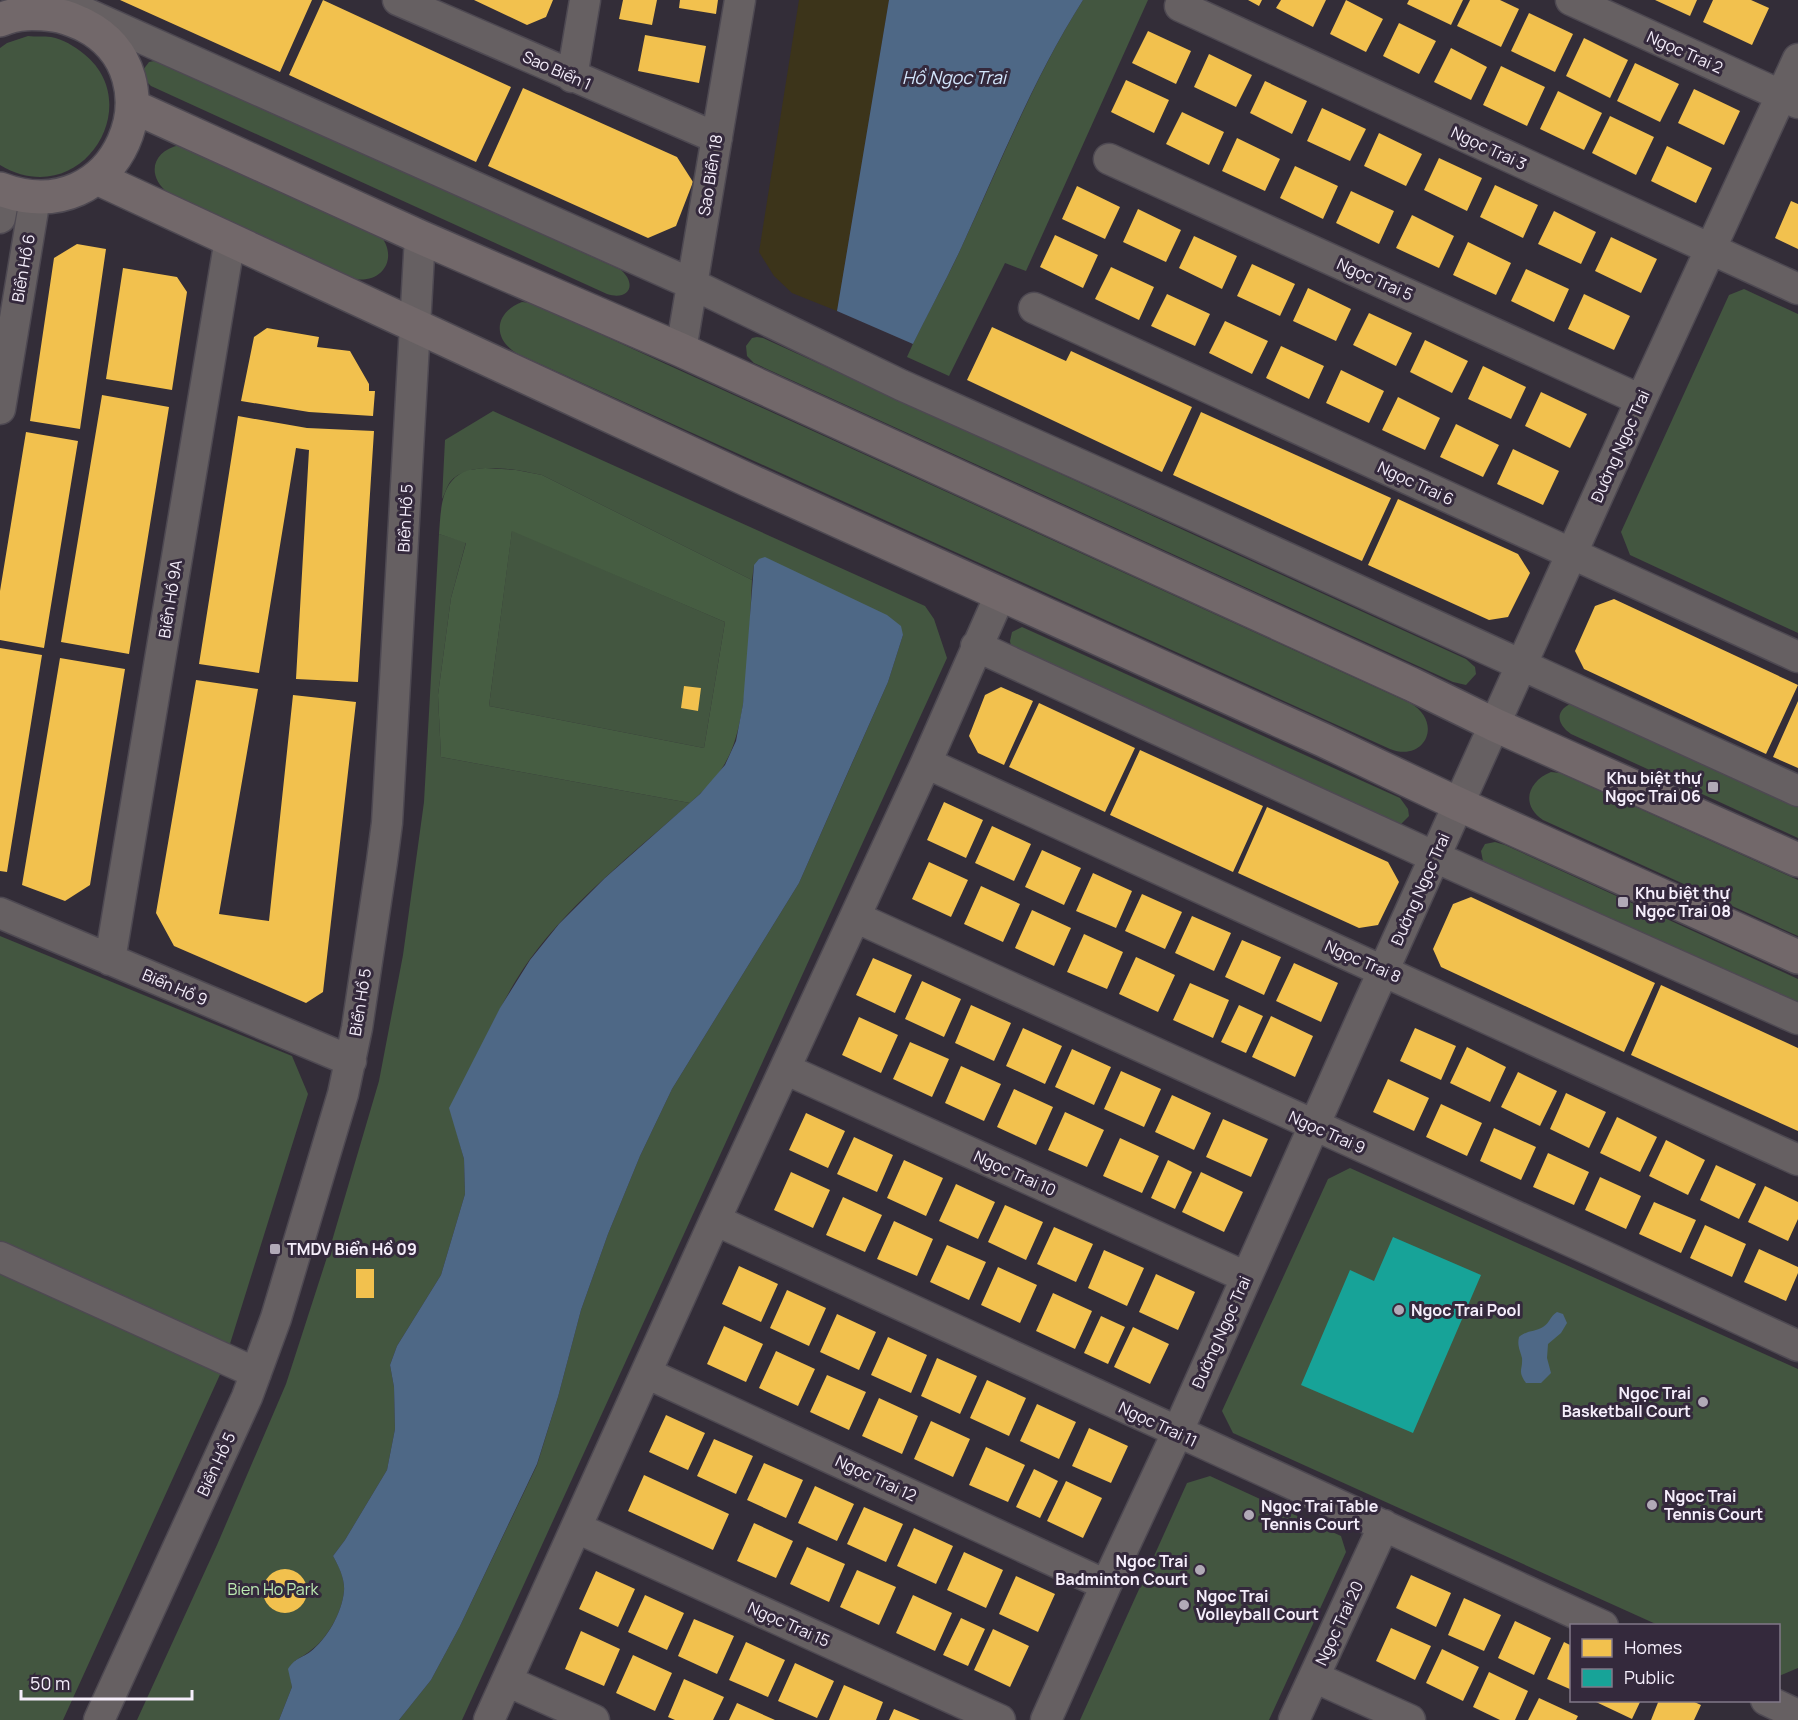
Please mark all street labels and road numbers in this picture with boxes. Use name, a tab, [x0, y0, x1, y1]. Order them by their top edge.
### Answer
street label: Ngọc Trai 2	[1643, 25, 1727, 79]
street label: Sao Biển 1	[519, 45, 595, 95]
street label: Ngọc Trai 3	[1448, 121, 1530, 175]
street label: Sao Biển 18	[693, 133, 727, 217]
street label: Biển Hồ 6	[6, 232, 40, 304]
street label: Ngọc Trai 5	[1333, 252, 1417, 306]
street label: Đường Ngọc Trai	[1585, 386, 1655, 506]
street label: Ngọc Trai 6	[1374, 456, 1458, 510]
street label: Biển Hồ 5	[392, 483, 418, 553]
street label: Biển Hồ 9A	[153, 558, 187, 640]
street label: Đường Ngọc Trai	[1385, 829, 1455, 949]
street label: Ngọc Trai 8	[1321, 934, 1405, 988]
street label: Biển Hồ 9	[139, 963, 211, 1011]
street label: Biển Hồ 5	[344, 967, 376, 1037]
street label: Ngọc Trai 9	[1285, 1105, 1369, 1159]
street label: Ngọc Trai 10	[970, 1145, 1060, 1201]
street label: Đường Ngọc Trai	[1186, 1272, 1256, 1392]
street label: Ngọc Trai 11	[1115, 1396, 1201, 1452]
street label: Biển Hồ 5	[192, 1428, 240, 1500]
street label: Ngọc Trai 12	[832, 1450, 920, 1506]
street label: Ngọc Trai 20	[1310, 1577, 1368, 1669]
street label: Ngọc Trai 15	[745, 1596, 833, 1652]

